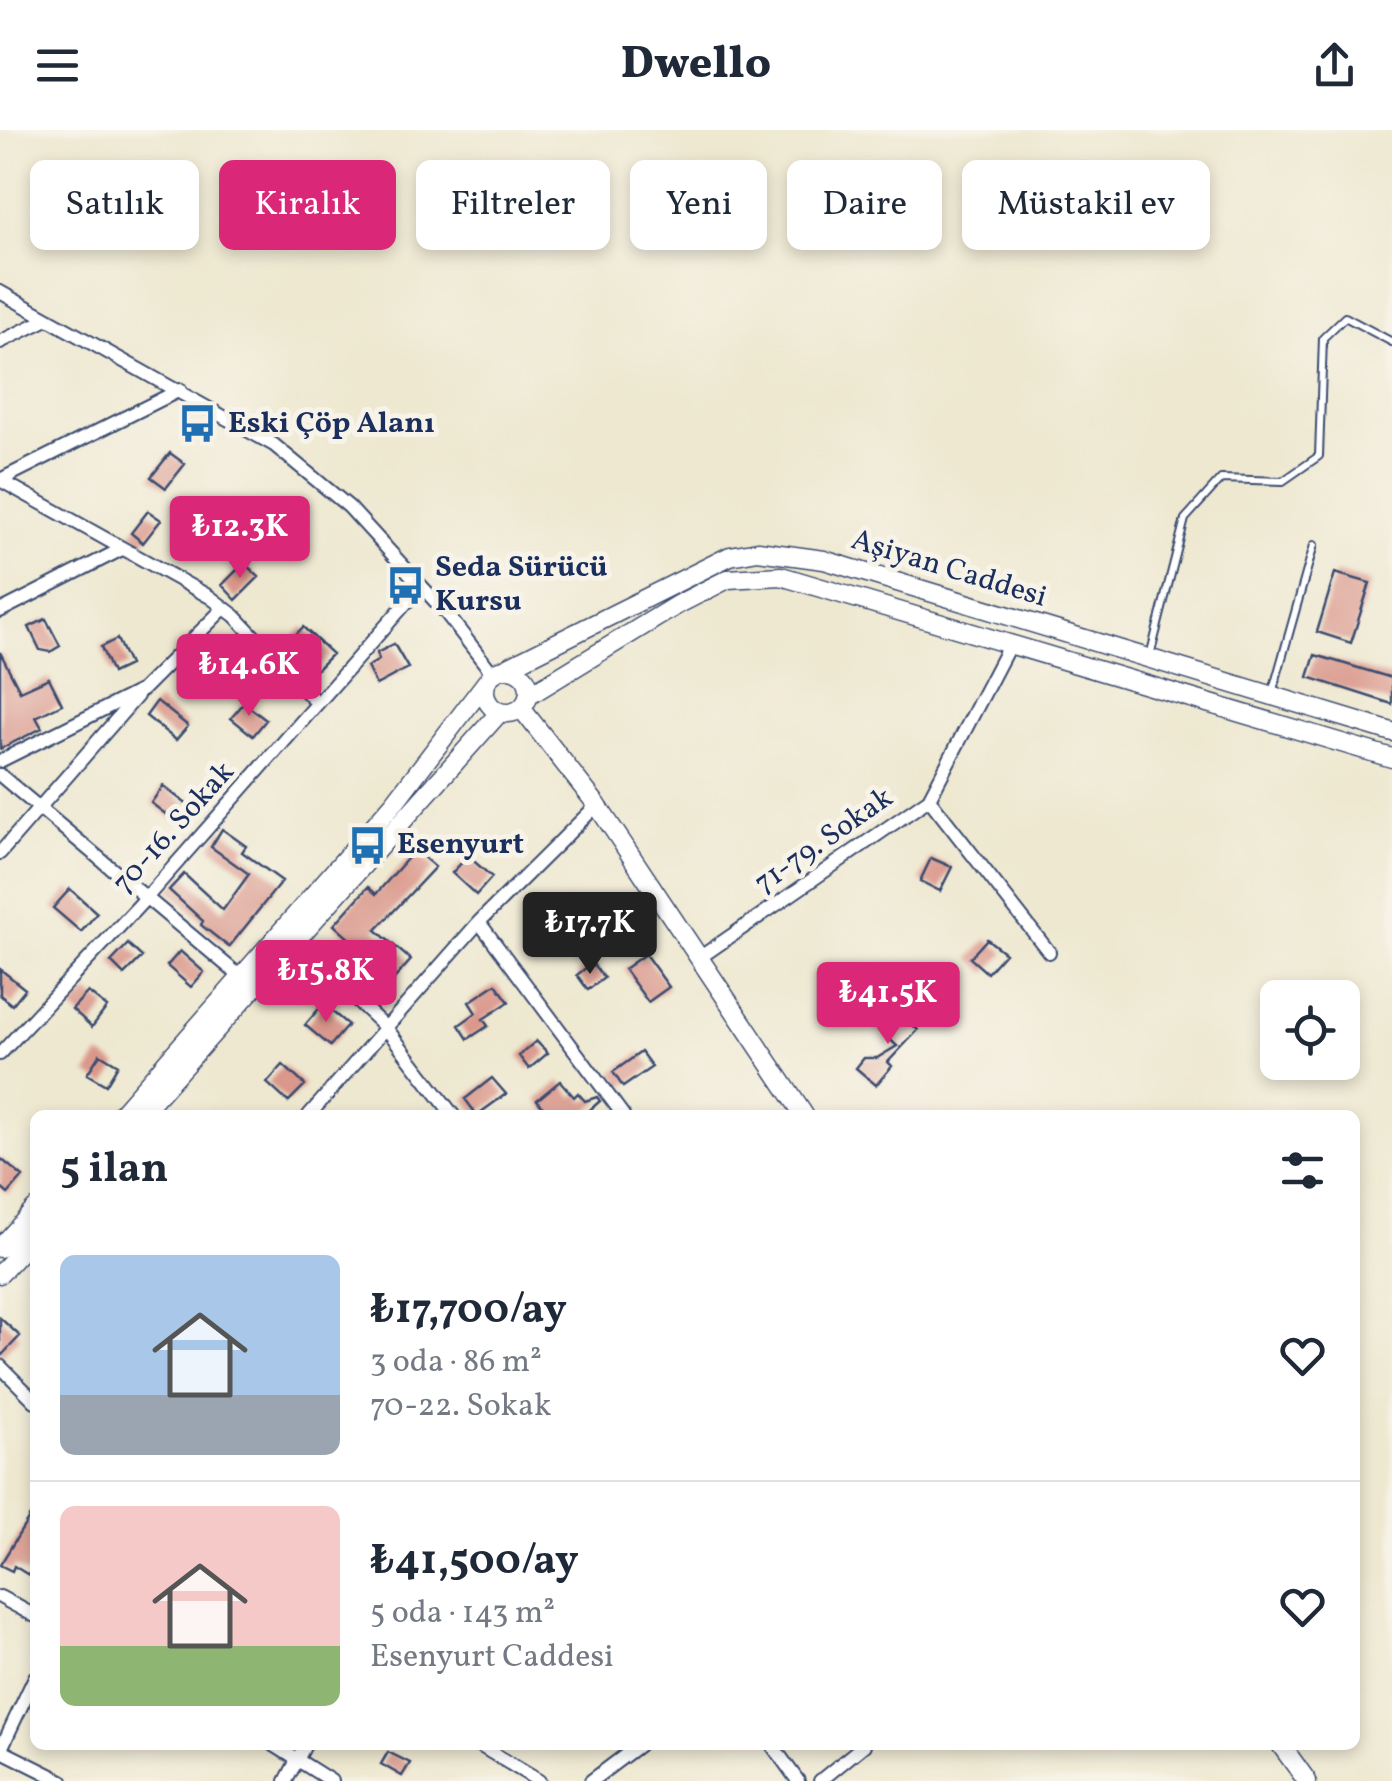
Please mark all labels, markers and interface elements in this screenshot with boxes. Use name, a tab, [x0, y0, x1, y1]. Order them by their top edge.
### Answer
text: Dwello	[621, 34, 771, 97]
icon: menu	[30, 38, 85, 93]
icon: share	[1307, 38, 1362, 93]
chip: Satılık	[30, 160, 199, 250]
chip: Kiralık	[219, 160, 396, 250]
chip: Filtreler	[416, 160, 610, 250]
chip: Yeni	[630, 160, 767, 250]
chip: Daire	[787, 160, 942, 250]
chip: Müstakil ev	[962, 160, 1210, 250]
bus stop icon: Eski Çöp Alanı	[177, 403, 219, 445]
place label: Eski Çöp Alanı	[228, 403, 435, 445]
pin: ₺12.3K	[159, 496, 321, 581]
text: ₺12.3K	[192, 506, 288, 550]
street label: Aşiyan Caddesi	[846, 519, 1052, 619]
place label: Seda Sürücü Kursu	[435, 547, 608, 623]
bus stop icon: Seda Sürücü Kursu	[384, 564, 426, 606]
pin: ₺14.6K	[168, 634, 330, 719]
text: ₺14.6K	[198, 644, 300, 688]
street label: 70-16. Sokak	[103, 753, 245, 903]
street label: 71-79. Sokak	[746, 778, 902, 904]
bus stop icon: Esenyurt	[346, 824, 388, 866]
place label: Esenyurt	[397, 824, 524, 866]
pin: ₺17.7K	[509, 892, 671, 977]
text: ₺17.7K	[545, 902, 635, 946]
pin: ₺15.8K	[245, 940, 407, 1025]
text: ₺15.8K	[278, 950, 374, 994]
pin: ₺41.5K	[807, 962, 969, 1047]
text: ₺41.5K	[839, 972, 937, 1016]
map controls	[1260, 980, 1360, 1080]
button: locate	[1260, 980, 1360, 1080]
text: 5 ilan	[60, 1141, 168, 1200]
icon: filters	[1275, 1143, 1330, 1198]
text: ₺17,700/ay	[370, 1282, 567, 1341]
icon: home	[140, 1295, 260, 1415]
icon: heart	[1275, 1328, 1330, 1383]
text: 3 oda · 86 m²	[370, 1341, 542, 1385]
text: 70-22. Sokak	[370, 1385, 551, 1429]
text: ₺41,500/ay	[370, 1533, 578, 1592]
icon: home	[140, 1546, 260, 1666]
icon: heart	[1275, 1579, 1330, 1634]
text: 5 oda · 143 m²	[370, 1592, 555, 1636]
text: Esenyurt Caddesi	[370, 1636, 614, 1680]

